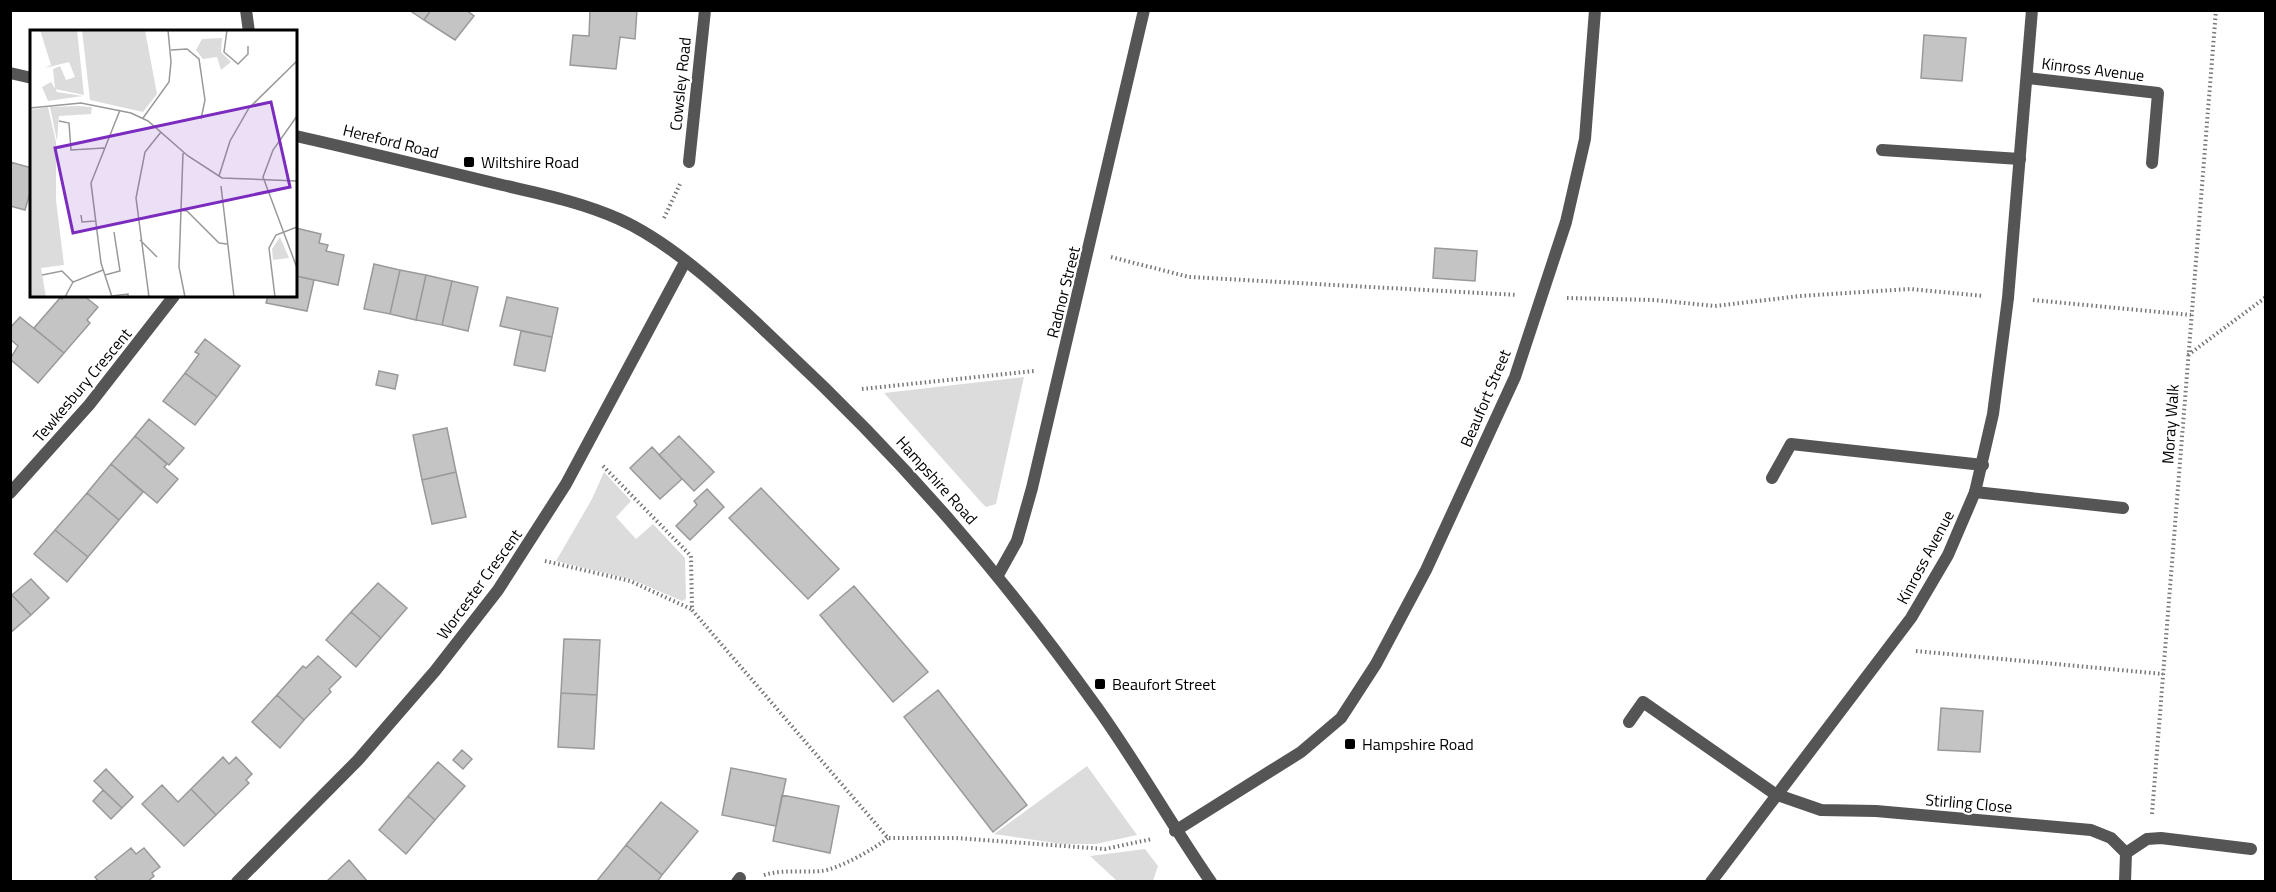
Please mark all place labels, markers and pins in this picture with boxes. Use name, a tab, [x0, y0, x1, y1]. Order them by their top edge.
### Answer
place label: Wiltshire Road	[481, 150, 579, 174]
marker: Wiltshire Road	[462, 155, 476, 169]
place label: Beaufort Street	[1112, 672, 1216, 696]
marker: Beaufort Street	[1093, 677, 1107, 691]
place label: Hampshire Road	[1362, 732, 1474, 756]
marker: Hampshire Road	[1343, 737, 1357, 751]

